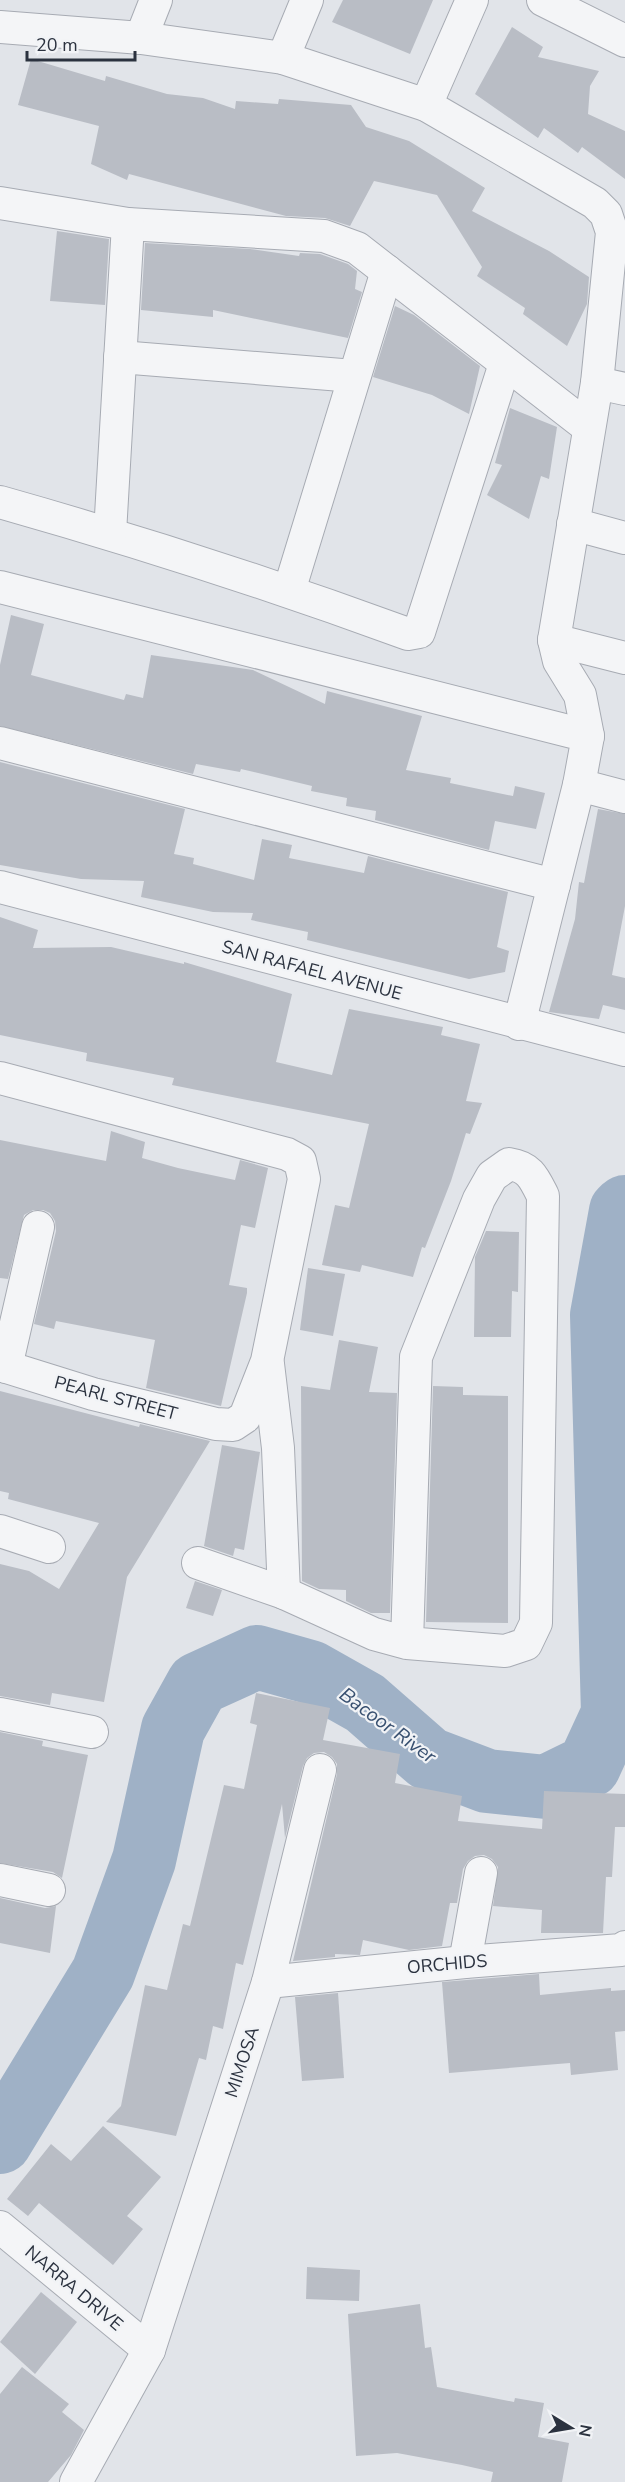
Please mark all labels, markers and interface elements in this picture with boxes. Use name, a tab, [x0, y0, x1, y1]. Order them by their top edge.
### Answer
scale bar	[27, 24, 135, 62]
text: 20 m	[36, 33, 78, 57]
street label: SAN RAFAEL AVENUE	[219, 934, 405, 1006]
street label: PEARL STREET	[52, 1370, 180, 1426]
water label: Bacoor River	[334, 1681, 442, 1770]
street label: ORCHIDS	[406, 1949, 488, 1979]
street label: MIMOSA	[219, 2023, 265, 2101]
street label: NARRA DRIVE	[20, 2240, 128, 2336]
north arrow	[541, 2398, 601, 2458]
text: N	[573, 2423, 597, 2439]

